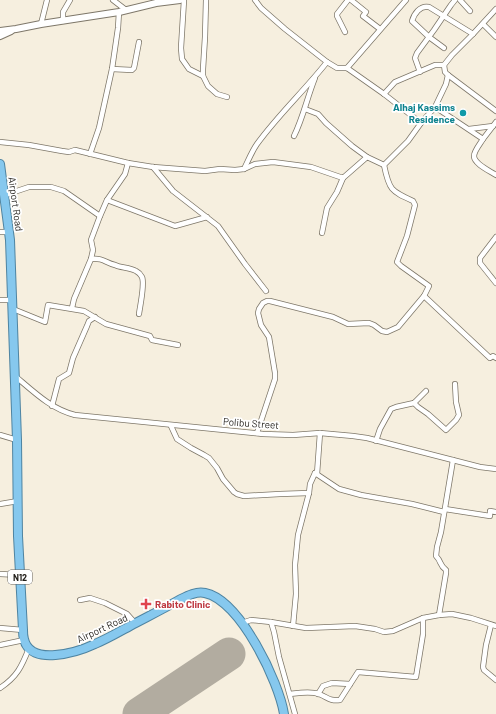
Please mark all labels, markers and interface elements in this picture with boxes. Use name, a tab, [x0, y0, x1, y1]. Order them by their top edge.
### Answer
place label: Alhaj Kassims Residence	[393, 101, 456, 125]
marker: Alhaj Kassims Residence	[458, 108, 468, 118]
street label: Airport Road	[6, 176, 26, 232]
street label: Polibu Street	[223, 415, 280, 431]
road number: N12	[8, 570, 32, 584]
marker: Rabito Clinic	[140, 598, 152, 610]
place label: Rabito Clinic	[155, 598, 211, 610]
street label: Airport Road	[75, 611, 129, 645]

